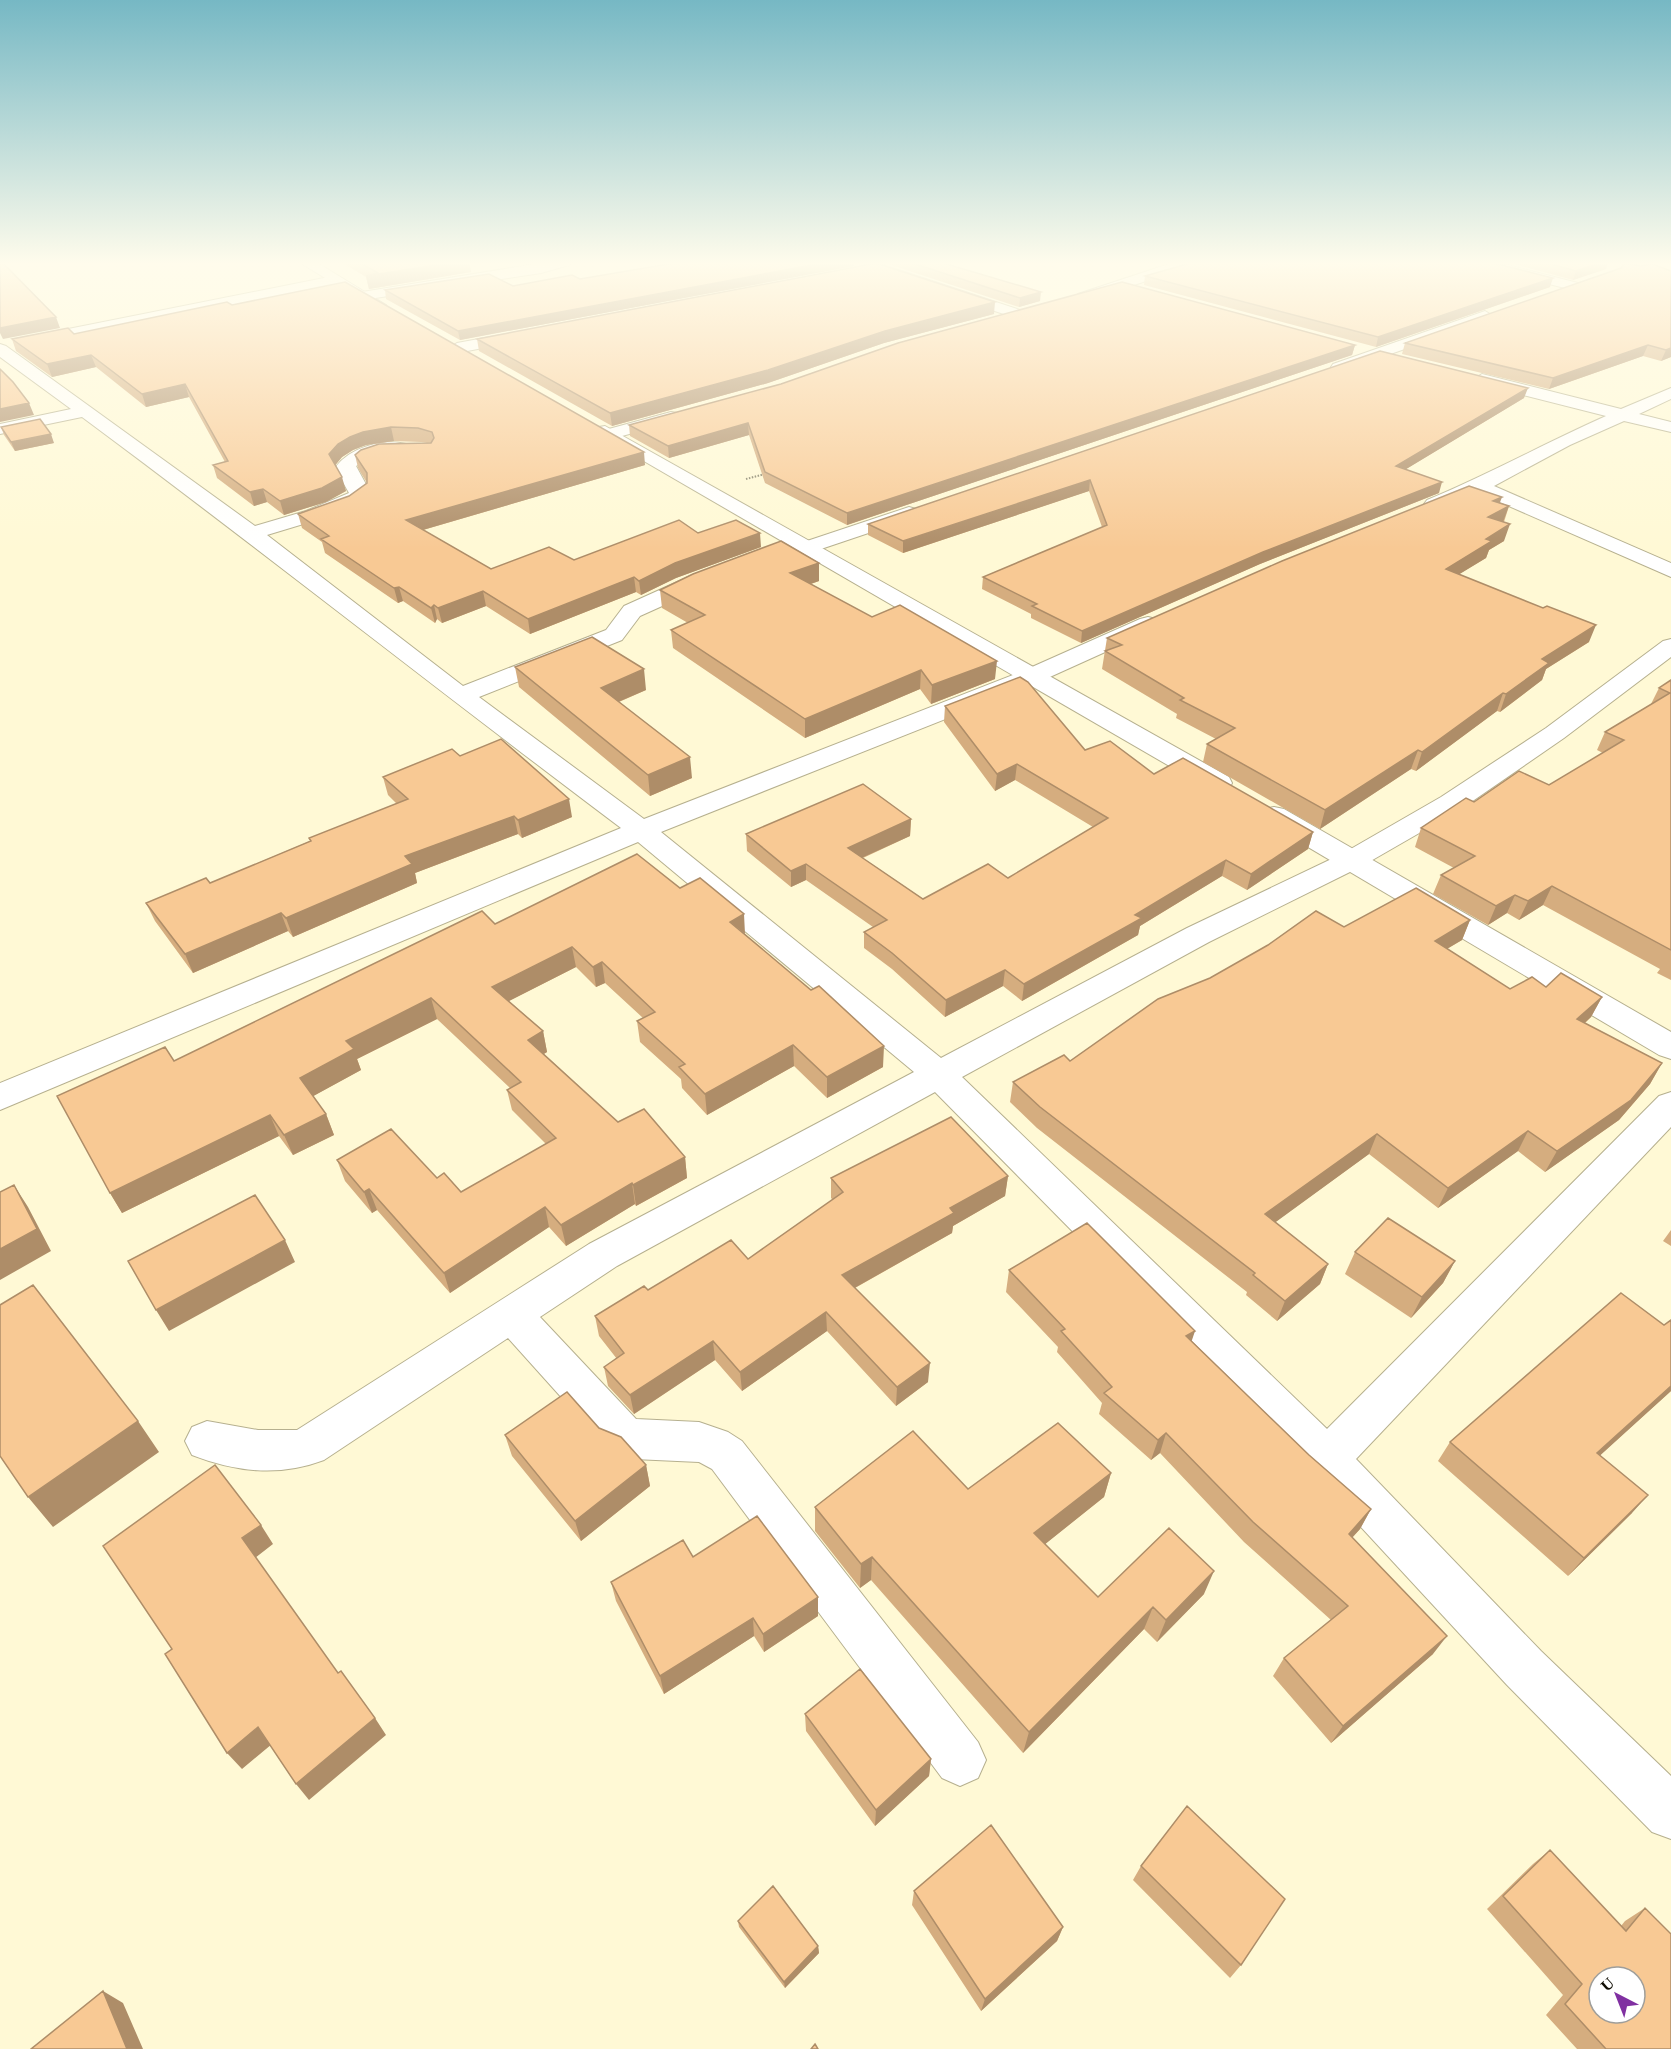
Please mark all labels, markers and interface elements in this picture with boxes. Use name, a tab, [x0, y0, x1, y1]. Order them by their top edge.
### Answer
north arrow	[1587, 1965, 1647, 2025]
text: U	[1597, 1974, 1618, 1994]

